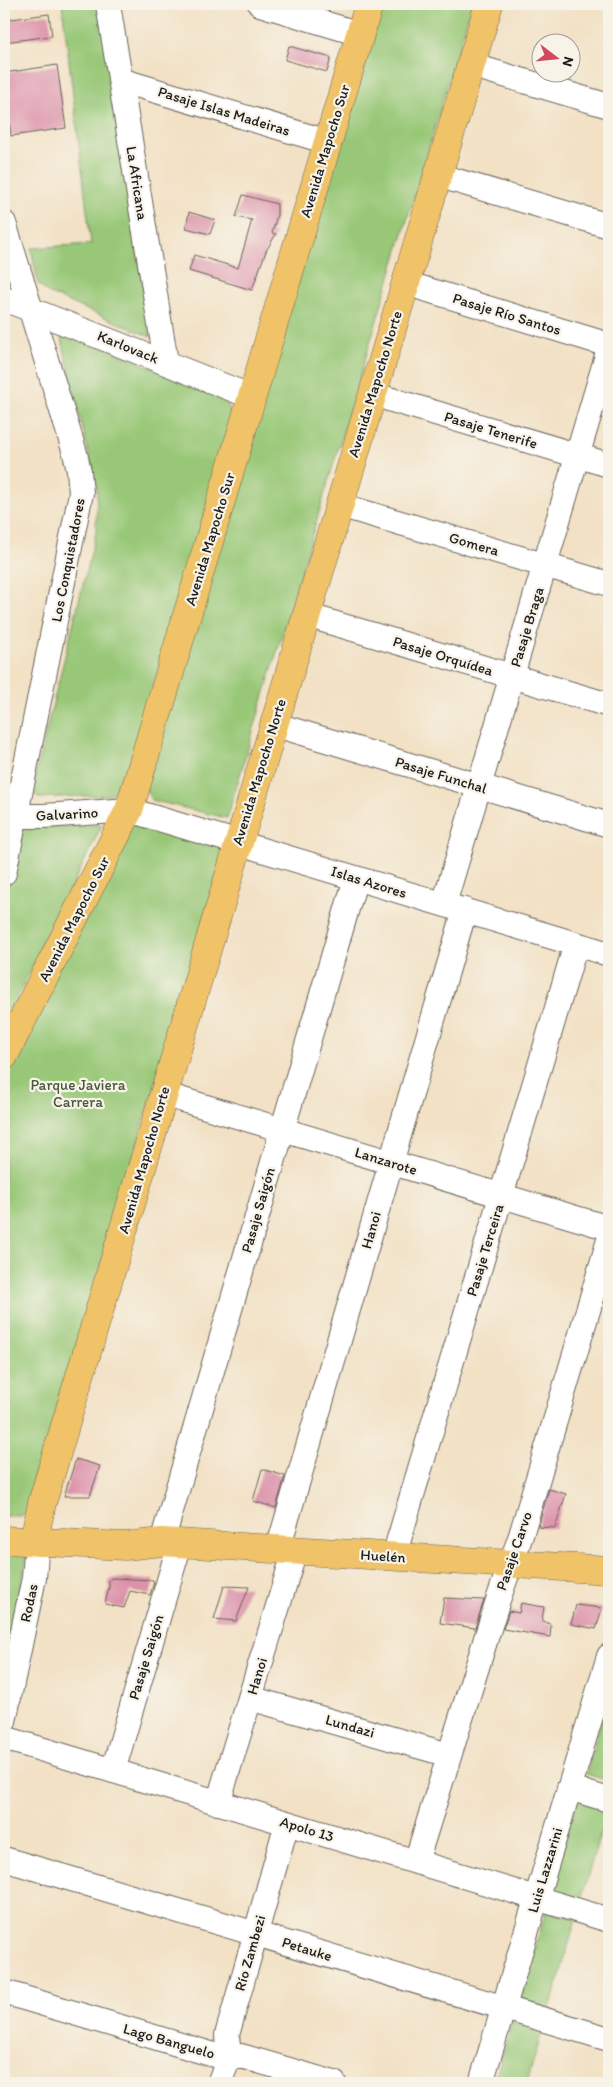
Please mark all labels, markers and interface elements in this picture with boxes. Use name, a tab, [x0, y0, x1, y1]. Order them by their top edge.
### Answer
north arrow	[530, 32, 580, 82]
text: N	[559, 55, 577, 68]
street label: Pasaje Islas Madeiras	[156, 82, 293, 140]
street label: Avenida Mapocho Sur	[296, 82, 354, 220]
street label: La Africana	[122, 145, 152, 221]
street label: Pasaje Río Santos	[451, 289, 564, 339]
street label: Avenida Mapocho Norte	[344, 309, 406, 459]
street label: Karlovack	[95, 327, 162, 368]
street label: Pasaje Tenerife	[442, 407, 540, 453]
street label: Avenida Mapocho Sur	[181, 470, 239, 608]
street label: Los Conquistadores	[47, 496, 89, 623]
street label: Gomera	[447, 528, 501, 560]
street label: Pasaje Braga	[506, 584, 548, 669]
street label: Pasaje Orquídea	[391, 632, 495, 680]
street label: Avenida Mapocho Norte	[228, 697, 290, 847]
street label: Pasaje Funchal	[393, 753, 490, 798]
street label: Galvarino	[35, 803, 99, 825]
street label: Avenida Mapocho Sur	[35, 853, 113, 985]
street label: Islas Azores	[329, 862, 409, 902]
park label: Parque Javiera Carrera	[31, 1076, 126, 1111]
street label: Avenida Mapocho Norte	[114, 1084, 174, 1236]
street label: Lanzarote	[353, 1143, 419, 1179]
street label: Pasaje Saigón	[237, 1165, 279, 1255]
street label: Pasaje Terceira	[462, 1201, 508, 1298]
street label: Hanoi	[357, 1209, 385, 1251]
street label: Pasaje Carvo	[492, 1509, 536, 1593]
street label: Huelén	[360, 1545, 406, 1567]
street label: Rodas	[16, 1582, 42, 1624]
street label: Pasaje Saigón	[124, 1612, 168, 1702]
street label: Hanoi	[243, 1655, 271, 1697]
street label: Lundazi	[323, 1710, 377, 1742]
street label: Apolo 13	[278, 1812, 336, 1846]
street label: Luis Lazzarini	[524, 1825, 566, 1915]
street label: Río Zambezi	[231, 1913, 269, 1993]
street label: Petauke	[280, 1933, 334, 1965]
street label: Lago Banguelo	[121, 2019, 217, 2063]

